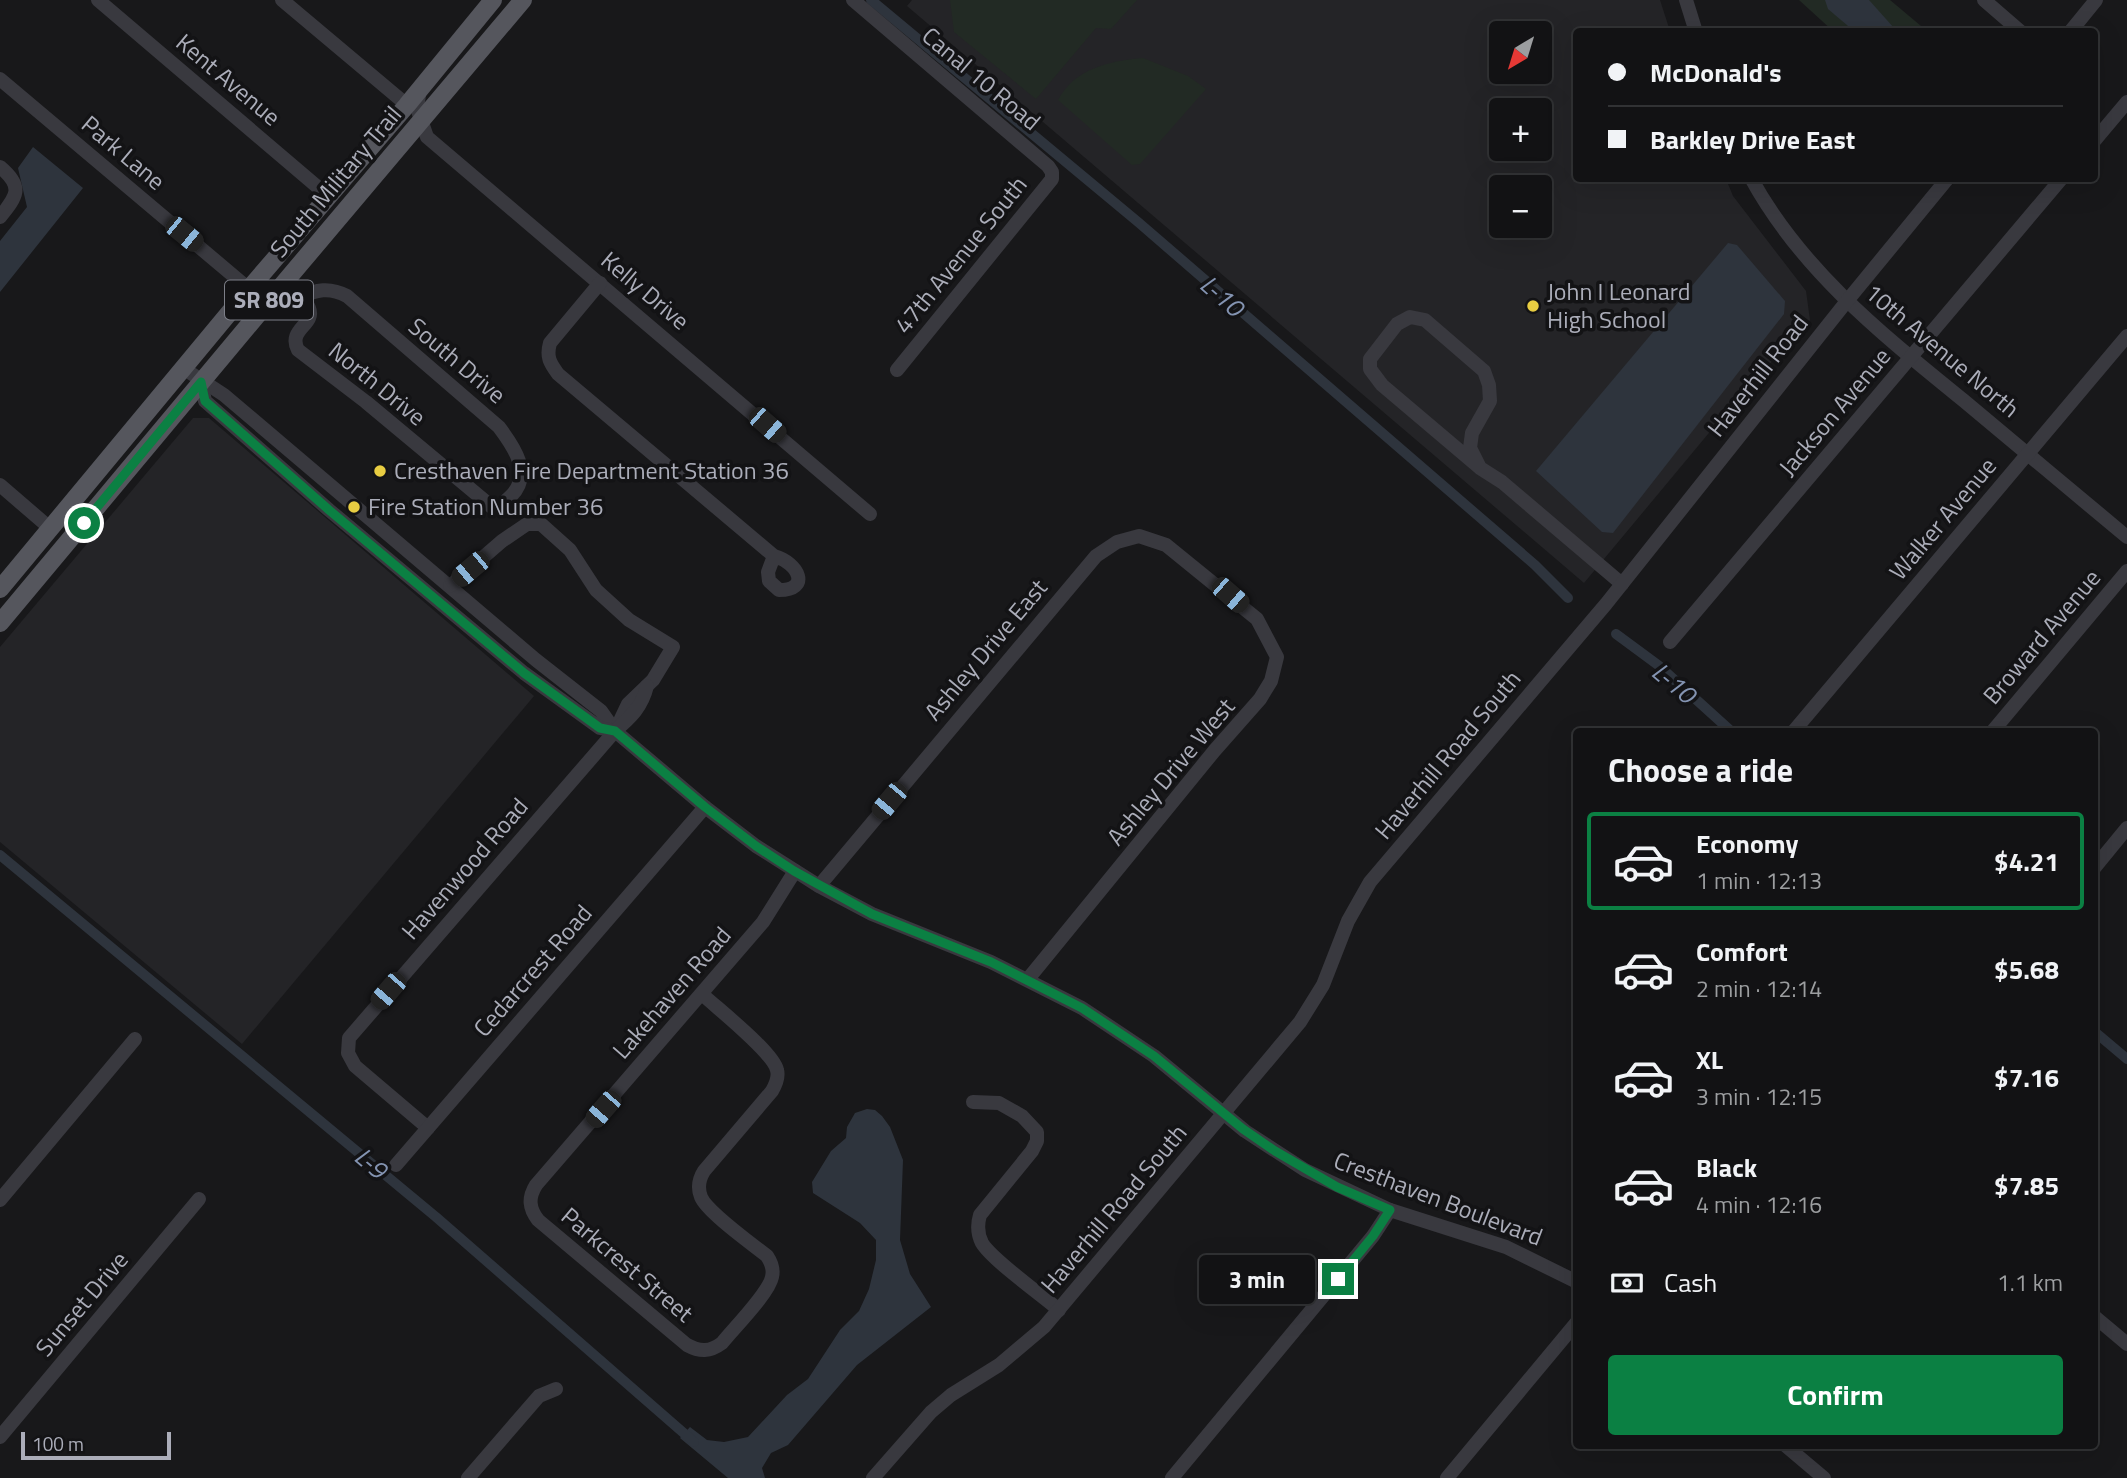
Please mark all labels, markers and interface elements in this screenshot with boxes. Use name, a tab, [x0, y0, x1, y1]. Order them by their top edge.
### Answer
street label: Canal 10 Road	[915, 18, 1049, 139]
north arrow	[1489, 21, 1552, 84]
map controls	[1489, 21, 1552, 238]
street label: Kent Avenue	[168, 25, 289, 134]
text: McDonald's	[1650, 53, 1782, 92]
street label: South Military Trail	[261, 98, 410, 265]
button: +	[1489, 98, 1552, 161]
street label: Park Lane	[74, 106, 173, 198]
text: Barkley Drive East	[1650, 120, 1855, 159]
street label: 47th Avenue South	[885, 168, 1035, 341]
button: −	[1489, 175, 1552, 238]
car	[162, 213, 207, 255]
street label: Kelly Drive	[594, 242, 698, 338]
water label: L-10	[1192, 265, 1254, 327]
place label: John I Leonard High School	[1547, 273, 1691, 337]
street label: 10th Avenue North	[1857, 275, 2028, 426]
road number: SR 809	[225, 280, 313, 320]
marker: John I Leonard High School	[1525, 298, 1541, 314]
street label: Haverhill Road	[1698, 307, 1816, 444]
street label: South Drive	[401, 309, 514, 412]
street label: North Drive	[321, 333, 434, 434]
street label: Jackson Avenue	[1770, 339, 1899, 483]
car	[745, 403, 790, 447]
street label: Walker Avenue	[1880, 449, 2004, 588]
place label: Cresthaven Fire Department Station 36	[394, 452, 789, 488]
marker: Cresthaven Fire Department Station 36	[372, 463, 388, 479]
place label: Fire Station Number 36	[368, 488, 603, 524]
marker: Fire Station Number 36	[346, 499, 362, 515]
route start	[68, 507, 100, 539]
car	[448, 547, 493, 591]
street label: Broward Avenue	[1974, 561, 2109, 712]
street label: Ashley Drive East	[915, 570, 1056, 728]
car	[1208, 573, 1253, 617]
water label: L-10	[1644, 652, 1706, 714]
street label: Haverhill Road South	[1366, 662, 1529, 847]
street label: Ashley Drive West	[1098, 689, 1243, 853]
text: Choose a ride	[1608, 746, 1793, 794]
car	[868, 778, 911, 824]
street label: Havenwood Road	[392, 789, 536, 947]
text: Economy	[1696, 824, 1798, 863]
icon: car	[1612, 830, 1675, 893]
text: $4.21	[1994, 842, 2059, 881]
text: 1 min · 12:13	[1696, 863, 1822, 898]
street label: Cedarcrest Road	[464, 896, 600, 1044]
street label: Lakehaven Road	[603, 918, 739, 1066]
text: Comfort	[1696, 932, 1788, 971]
icon: car	[1612, 938, 1675, 1001]
text: $5.68	[1994, 950, 2059, 989]
car	[367, 968, 410, 1014]
text: 2 min · 12:14	[1696, 971, 1822, 1006]
text: XL	[1696, 1040, 1723, 1079]
icon: car	[1612, 1046, 1675, 1109]
text: $7.16	[1994, 1058, 2059, 1097]
text: 3 min · 12:15	[1696, 1079, 1822, 1114]
car	[582, 1086, 625, 1132]
street label: Haverhill Road South	[1032, 1116, 1195, 1301]
water label: L-9	[346, 1137, 397, 1189]
street label: Cresthaven Boulevard	[1329, 1142, 1548, 1254]
text: Black	[1696, 1148, 1757, 1187]
icon: car	[1612, 1154, 1675, 1217]
text: $7.85	[1994, 1166, 2059, 1205]
text: 4 min · 12:16	[1696, 1187, 1822, 1222]
street label: Parkcrest Street	[554, 1198, 702, 1331]
street label: Sunset Drive	[26, 1243, 136, 1364]
callout: 3 min	[1198, 1254, 1314, 1304]
text: 3 min	[1229, 1262, 1285, 1297]
route end	[1322, 1263, 1354, 1295]
text: Cash	[1664, 1263, 1717, 1302]
icon: cash	[1608, 1264, 1646, 1302]
text: 1.1 km	[1997, 1265, 2063, 1300]
button: Confirm	[1608, 1355, 2063, 1435]
scale bar	[21, 1429, 172, 1461]
text: 100 m	[32, 1429, 84, 1458]

